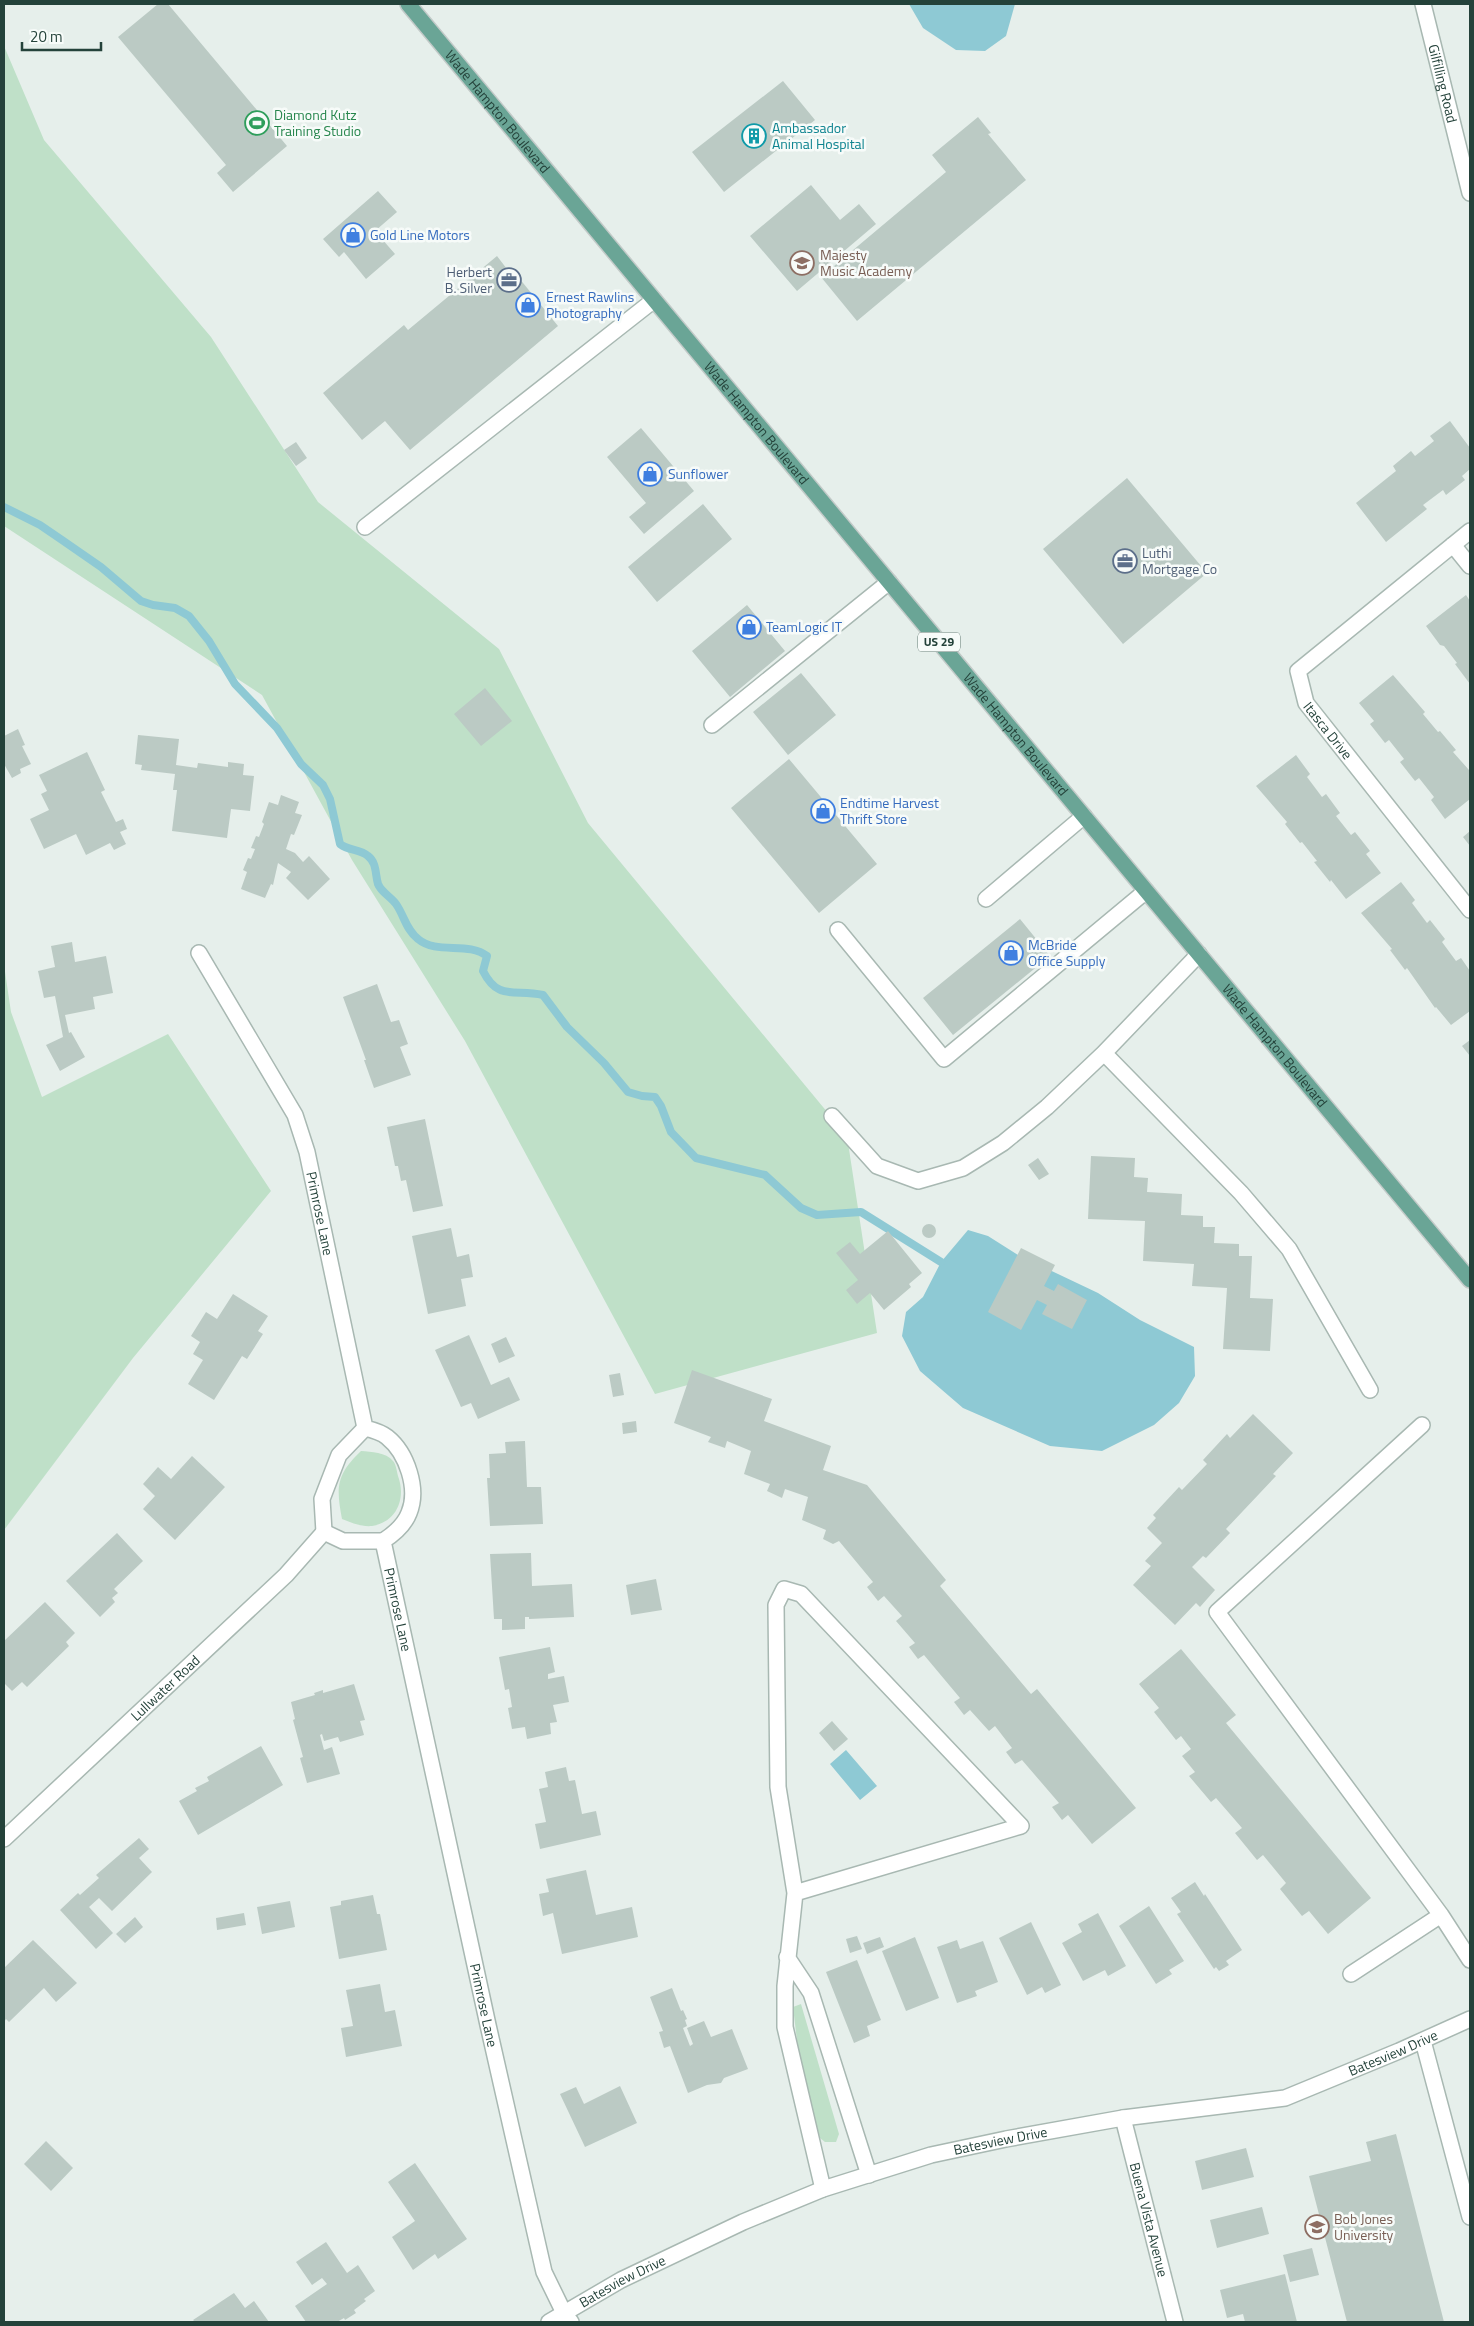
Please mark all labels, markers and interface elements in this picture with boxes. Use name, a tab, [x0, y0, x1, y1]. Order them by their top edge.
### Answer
scale bar	[22, 20, 101, 52]
text: 20 m	[30, 25, 63, 48]
street label: Gilfilling Road	[1423, 42, 1463, 125]
street label: Wade Hampton Boulevard	[440, 45, 555, 177]
place label: Diamond Kutz Training Studio	[274, 104, 361, 141]
sports icon: Diamond Kutz Training Studio	[244, 110, 270, 136]
place label: Ambassador Animal Hospital	[772, 117, 865, 154]
building icon: Ambassador Animal Hospital	[741, 123, 767, 149]
shop icon: Gold Line Motors	[340, 222, 366, 248]
place label: Gold Line Motors	[370, 224, 470, 245]
place label: Majesty Music Academy	[820, 244, 912, 281]
school or university icon: Majesty Music Academy	[789, 250, 815, 276]
place label: Herbert B. Silver	[445, 261, 492, 298]
office icon: Herbert B. Silver	[496, 267, 522, 293]
place label: Ernest Rawlins Photography	[546, 286, 634, 323]
shop icon: Ernest Rawlins Photography	[515, 292, 541, 318]
street label: Wade Hampton Boulevard	[699, 356, 815, 489]
shop icon: Sunflower	[637, 461, 663, 487]
place label: Sunflower	[668, 463, 728, 484]
place label: Luthi Mortgage Co	[1142, 542, 1217, 579]
office icon: Luthi Mortgage Co	[1112, 548, 1138, 574]
shop icon: TeamLogic IT	[736, 614, 762, 640]
place label: TeamLogic IT	[766, 616, 843, 637]
road number: US 29	[918, 632, 960, 652]
street label: Wade Hampton Boulevard	[959, 668, 1074, 800]
street label: Itasca Drive	[1299, 697, 1358, 764]
place label: Endtime Harvest Thrift Store	[840, 792, 939, 829]
shop icon: Endtime Harvest Thrift Store	[810, 798, 836, 824]
place label: McBride Office Supply	[1028, 934, 1106, 971]
shop icon: McBride Office Supply	[998, 940, 1024, 966]
street label: Wade Hampton Boulevard	[1218, 979, 1333, 1111]
street label: Primrose Lane	[301, 1170, 339, 1257]
street label: Primrose Lane	[379, 1566, 418, 1653]
street label: Lullwater Road	[126, 1650, 204, 1725]
street label: Primrose Lane	[465, 1961, 504, 2049]
street label: Batesview Drive	[1345, 2024, 1441, 2081]
street label: Batesview Drive	[951, 2121, 1049, 2160]
street label: Buena Vista Avenue	[1125, 2160, 1174, 2279]
place label: Bob Jones University	[1334, 2208, 1394, 2245]
school or university icon: Bob Jones University	[1304, 2214, 1330, 2240]
street label: Batesview Drive	[575, 2249, 669, 2312]

